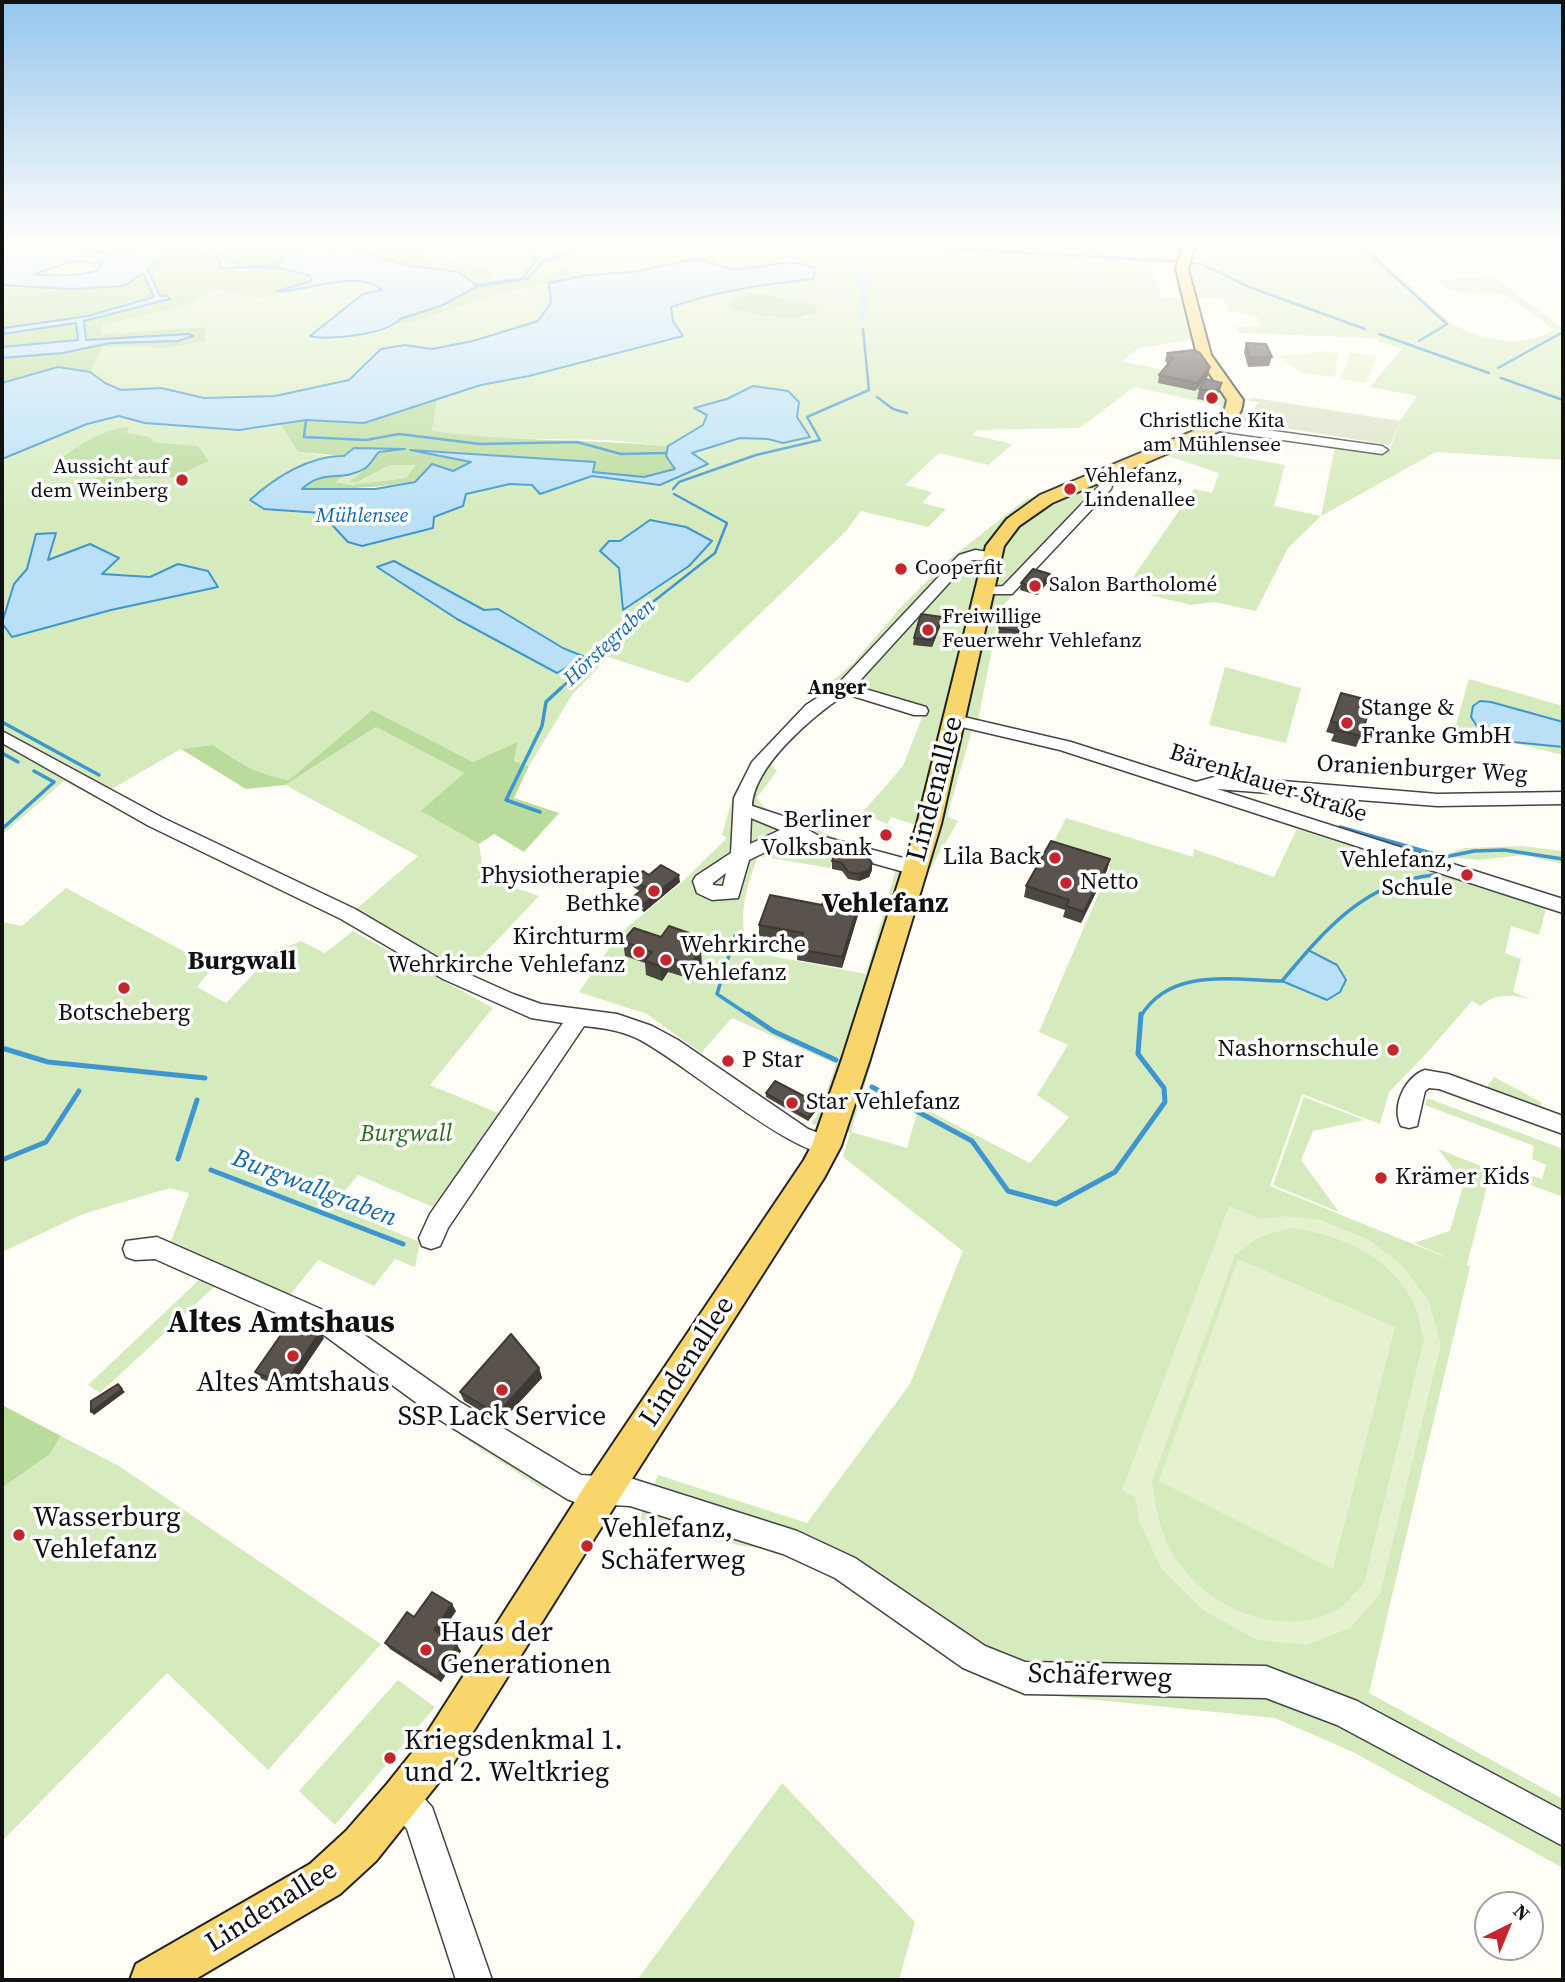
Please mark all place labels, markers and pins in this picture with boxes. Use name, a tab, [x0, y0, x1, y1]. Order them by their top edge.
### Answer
marker: Christliche Kita am Mühlensee	[1204, 390, 1220, 406]
place label: Christliche Kita am Mühlensee	[1139, 409, 1285, 459]
place label: Aussicht auf dem Weinberg	[31, 455, 168, 505]
place label: Vehlefanz, Lindenallee	[1084, 464, 1195, 514]
marker: Aussicht auf dem Weinberg	[174, 472, 190, 488]
marker: Vehlefanz, Lindenallee	[1062, 481, 1078, 497]
place label: Cooperfit	[915, 556, 1003, 582]
marker: Cooperfit	[893, 561, 909, 577]
place label: Salon Bartholomé	[1049, 573, 1217, 599]
marker: Salon Bartholomé	[1027, 578, 1043, 594]
place label: Freiwillige Feuerwehr Vehlefanz	[942, 605, 1141, 655]
marker: Freiwillige Feuerwehr Vehlefanz	[920, 622, 936, 638]
place label: Stange & Franke GmbH	[1361, 695, 1512, 751]
marker: Stange & Franke GmbH	[1339, 715, 1355, 731]
place label: Berliner Volksbank	[761, 807, 872, 863]
marker: Berliner Volksbank	[878, 827, 894, 843]
place label: Lila Back	[943, 844, 1041, 872]
place label: Vehlefanz, Schule	[1340, 847, 1453, 903]
marker: Lila Back	[1047, 850, 1063, 866]
place label: Physiotherapie Bethke	[480, 863, 640, 919]
marker: Vehlefanz, Schule	[1459, 867, 1475, 883]
place label: Netto	[1080, 869, 1139, 897]
marker: Netto	[1058, 875, 1074, 891]
marker: Physiotherapie Bethke	[646, 883, 662, 899]
place label: Kirchturm Wehrkirche Vehlefanz	[387, 924, 625, 980]
place label: Wehrkirche Vehlefanz	[680, 932, 806, 988]
marker: Kirchturm Wehrkirche Vehlefanz	[631, 944, 647, 960]
marker: Wehrkirche Vehlefanz	[658, 952, 674, 968]
marker: Botscheberg	[116, 980, 132, 996]
place label: Botscheberg	[58, 1000, 190, 1028]
place label: Nashornschule	[1217, 1036, 1379, 1064]
marker: Nashornschule	[1385, 1042, 1401, 1058]
place label: P Star	[742, 1047, 804, 1075]
marker: P Star	[720, 1053, 736, 1069]
place label: Star Vehlefanz	[806, 1089, 960, 1117]
marker: Star Vehlefanz	[784, 1095, 800, 1111]
place label: Krämer Kids	[1395, 1164, 1530, 1192]
marker: Krämer Kids	[1373, 1170, 1389, 1186]
marker: Altes Amtshaus	[285, 1348, 301, 1364]
place label: Altes Amtshaus	[196, 1367, 390, 1401]
marker: SSP Lack Service	[494, 1382, 510, 1398]
place label: SSP Lack Service	[398, 1401, 606, 1435]
place label: Wasserburg Vehlefanz	[33, 1502, 181, 1568]
place label: Vehlefanz, Schäferweg	[601, 1513, 745, 1579]
marker: Wasserburg Vehlefanz	[11, 1527, 27, 1543]
marker: Vehlefanz, Schäferweg	[579, 1538, 595, 1554]
place label: Haus der Generationen	[440, 1617, 611, 1683]
marker: Haus der Generationen	[418, 1642, 434, 1658]
place label: Kriegsdenkmal 1. und 2. Weltkrieg	[404, 1725, 623, 1791]
marker: Kriegsdenkmal 1. und 2. Weltkrieg	[382, 1750, 398, 1766]

